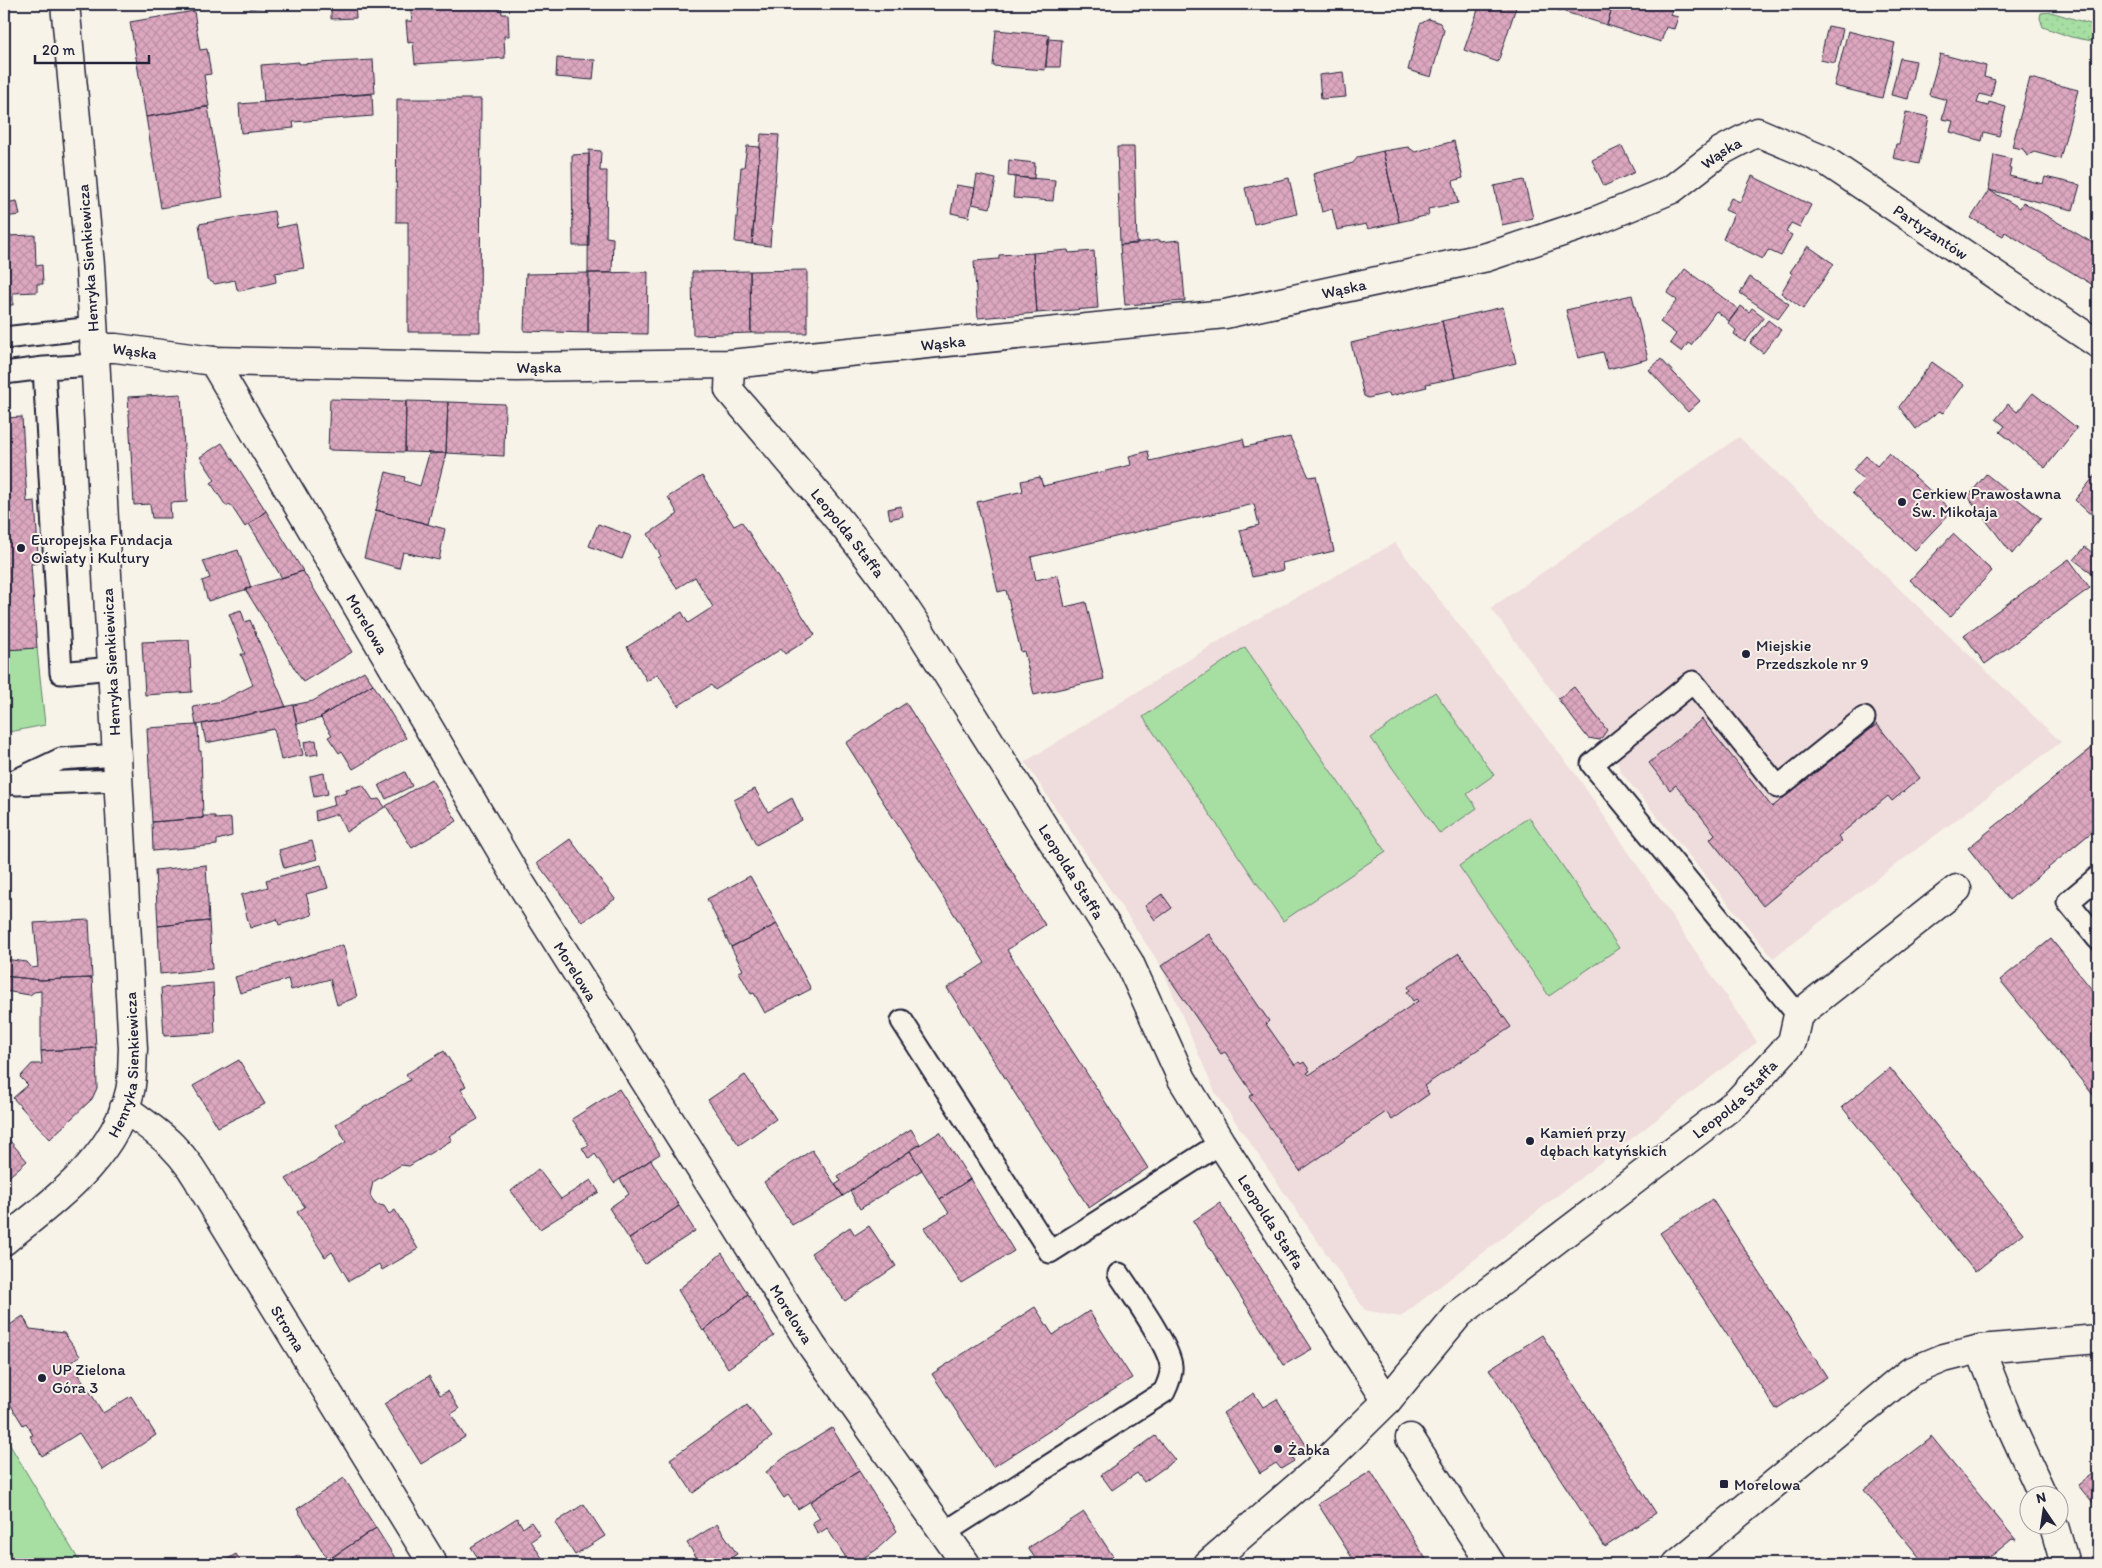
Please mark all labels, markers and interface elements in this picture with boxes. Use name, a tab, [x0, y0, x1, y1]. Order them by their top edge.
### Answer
scale bar	[35, 32, 149, 64]
text: 20 m	[42, 41, 76, 59]
street label: Wąska	[1697, 132, 1745, 173]
street label: Henryka Sienkiewicza	[73, 183, 103, 332]
street label: Partyzantów	[1890, 200, 1972, 264]
street label: Wąska	[1320, 274, 1368, 302]
street label: Wąska	[920, 331, 967, 354]
street label: Wąska	[111, 338, 159, 363]
street label: Wąska	[516, 357, 562, 377]
street label: Leopolda Staffa	[807, 484, 890, 582]
place label: Cerkiew Prawosławna Św. Mikołaja	[1912, 484, 2062, 521]
marker: Cerkiew Prawosławna Św. Mikołaja	[1896, 496, 1908, 508]
place label: Europejska Fundacja Oświaty i Kultury	[31, 530, 173, 567]
marker: Europejska Fundacja Oświaty i Kultury	[15, 542, 27, 554]
street label: Henryka Sienkiewicza	[98, 588, 124, 736]
street label: Morelowa	[343, 590, 393, 658]
place label: Miejskie Przedszkole nr 9	[1756, 636, 1869, 673]
marker: Miejskie Przedszkole nr 9	[1740, 648, 1752, 660]
street label: Leopolda Staffa	[1035, 820, 1109, 923]
street label: Morelowa	[550, 938, 602, 1005]
street label: Henryka Sienkiewicza	[103, 991, 143, 1141]
street label: Leopolda Staffa	[1688, 1055, 1781, 1142]
place label: Kamień przy dębach katyńskich	[1540, 1123, 1667, 1160]
marker: Kamień przy dębach katyńskich	[1524, 1135, 1536, 1147]
street label: Leopolda Staffa	[1234, 1171, 1309, 1273]
street label: Morelowa	[766, 1281, 818, 1348]
street label: Stroma	[267, 1302, 310, 1355]
place label: UP Zielona Góra 3	[52, 1360, 126, 1397]
marker: UP Zielona Góra 3	[36, 1372, 48, 1384]
place label: Żabka	[1288, 1440, 1330, 1459]
marker: Żabka	[1272, 1443, 1284, 1455]
place label: Morelowa	[1734, 1475, 1801, 1494]
marker: Morelowa	[1718, 1478, 1730, 1490]
north arrow	[2020, 1486, 2070, 1536]
text: N	[2035, 1488, 2048, 1507]

